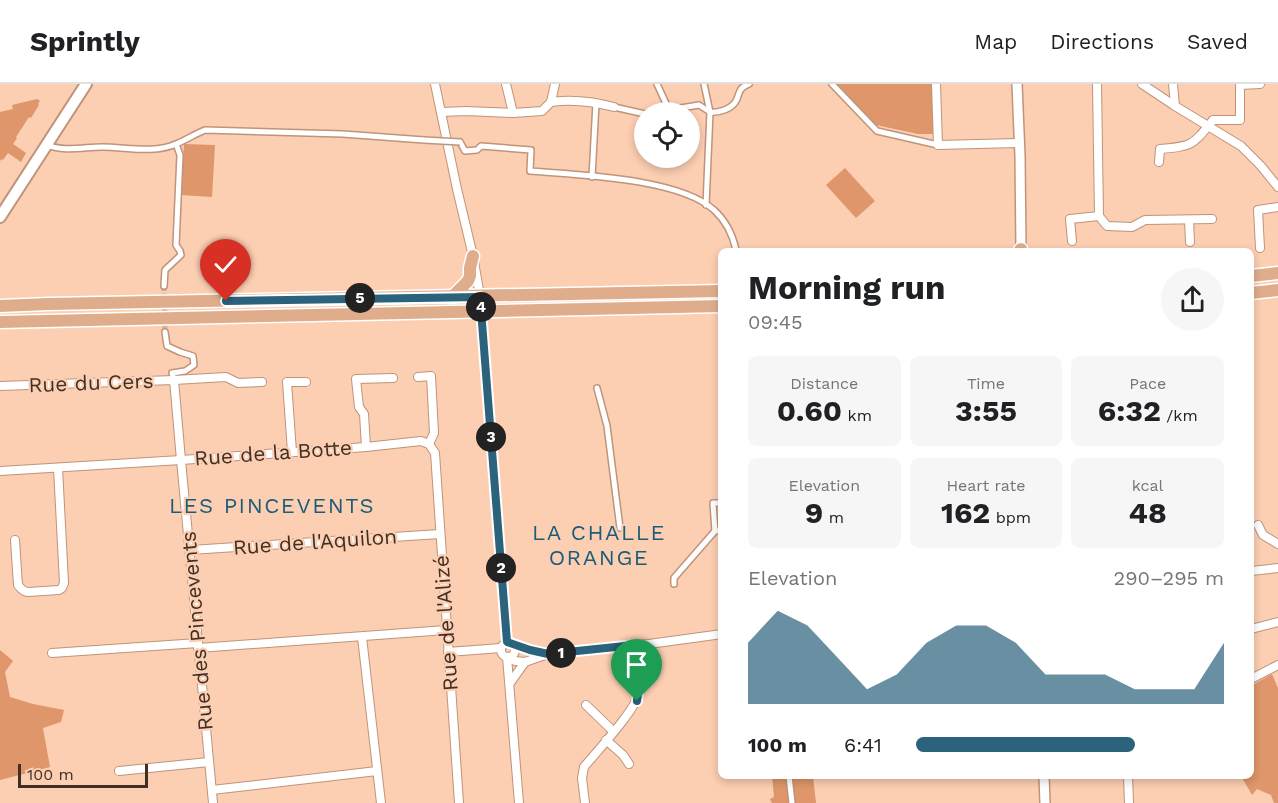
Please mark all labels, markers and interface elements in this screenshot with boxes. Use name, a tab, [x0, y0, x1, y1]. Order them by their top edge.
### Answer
text: Sprintly	[30, 25, 140, 58]
text: Map	[974, 29, 1017, 54]
text: Directions	[1050, 29, 1154, 54]
text: Saved	[1187, 29, 1248, 54]
map controls	[634, 102, 700, 168]
button: locate	[634, 102, 700, 168]
pin	[200, 239, 251, 301]
icon: check	[209, 248, 242, 281]
text: Morning run	[748, 268, 945, 307]
button: share	[1161, 268, 1224, 331]
pin: 5	[345, 283, 375, 313]
text: 5	[355, 288, 365, 307]
pin: 4	[466, 292, 496, 322]
text: 4	[476, 297, 486, 316]
text: 09:45	[748, 310, 803, 334]
street label: Rue du Cers	[28, 368, 154, 397]
text: Distance	[790, 374, 858, 393]
text: Time	[967, 374, 1005, 393]
text: Pace	[1129, 374, 1166, 393]
text: 0.60	[777, 393, 842, 428]
text: 3:55	[955, 393, 1017, 428]
text: 6:32	[1098, 393, 1161, 428]
text: km	[842, 406, 872, 425]
text: /km	[1161, 406, 1198, 425]
pin: 3	[476, 422, 506, 452]
text: 3	[486, 427, 496, 446]
street label: Rue de la Botte	[193, 435, 353, 470]
text: Elevation	[789, 476, 860, 495]
text: Heart rate	[946, 476, 1026, 495]
text: kcal	[1132, 476, 1164, 495]
district label: LES PINCEVENTS	[169, 493, 375, 518]
text: 9	[805, 495, 823, 530]
text: 162	[941, 495, 990, 530]
text: 48	[1129, 495, 1167, 530]
text: m	[823, 508, 844, 527]
text: bpm	[990, 508, 1031, 527]
district label: LA CHALLE ORANGE	[532, 520, 666, 570]
street label: Rue de l'Aquilon	[232, 523, 398, 560]
street label: Rue des Pincevents	[175, 530, 218, 732]
pin: 2	[486, 553, 516, 583]
street label: Rue de l'Alizé	[428, 554, 463, 692]
text: 2	[496, 558, 506, 577]
text: Elevation	[748, 566, 837, 590]
text: 290–295 m	[1114, 566, 1224, 590]
pin: 1	[546, 638, 576, 668]
pin	[611, 639, 662, 701]
text: 1	[558, 643, 564, 662]
icon: arrive	[620, 648, 653, 681]
text: 100 m	[748, 733, 807, 757]
text: 6:41	[844, 733, 882, 757]
scale bar	[18, 761, 148, 788]
text: 100 m	[27, 765, 74, 784]

